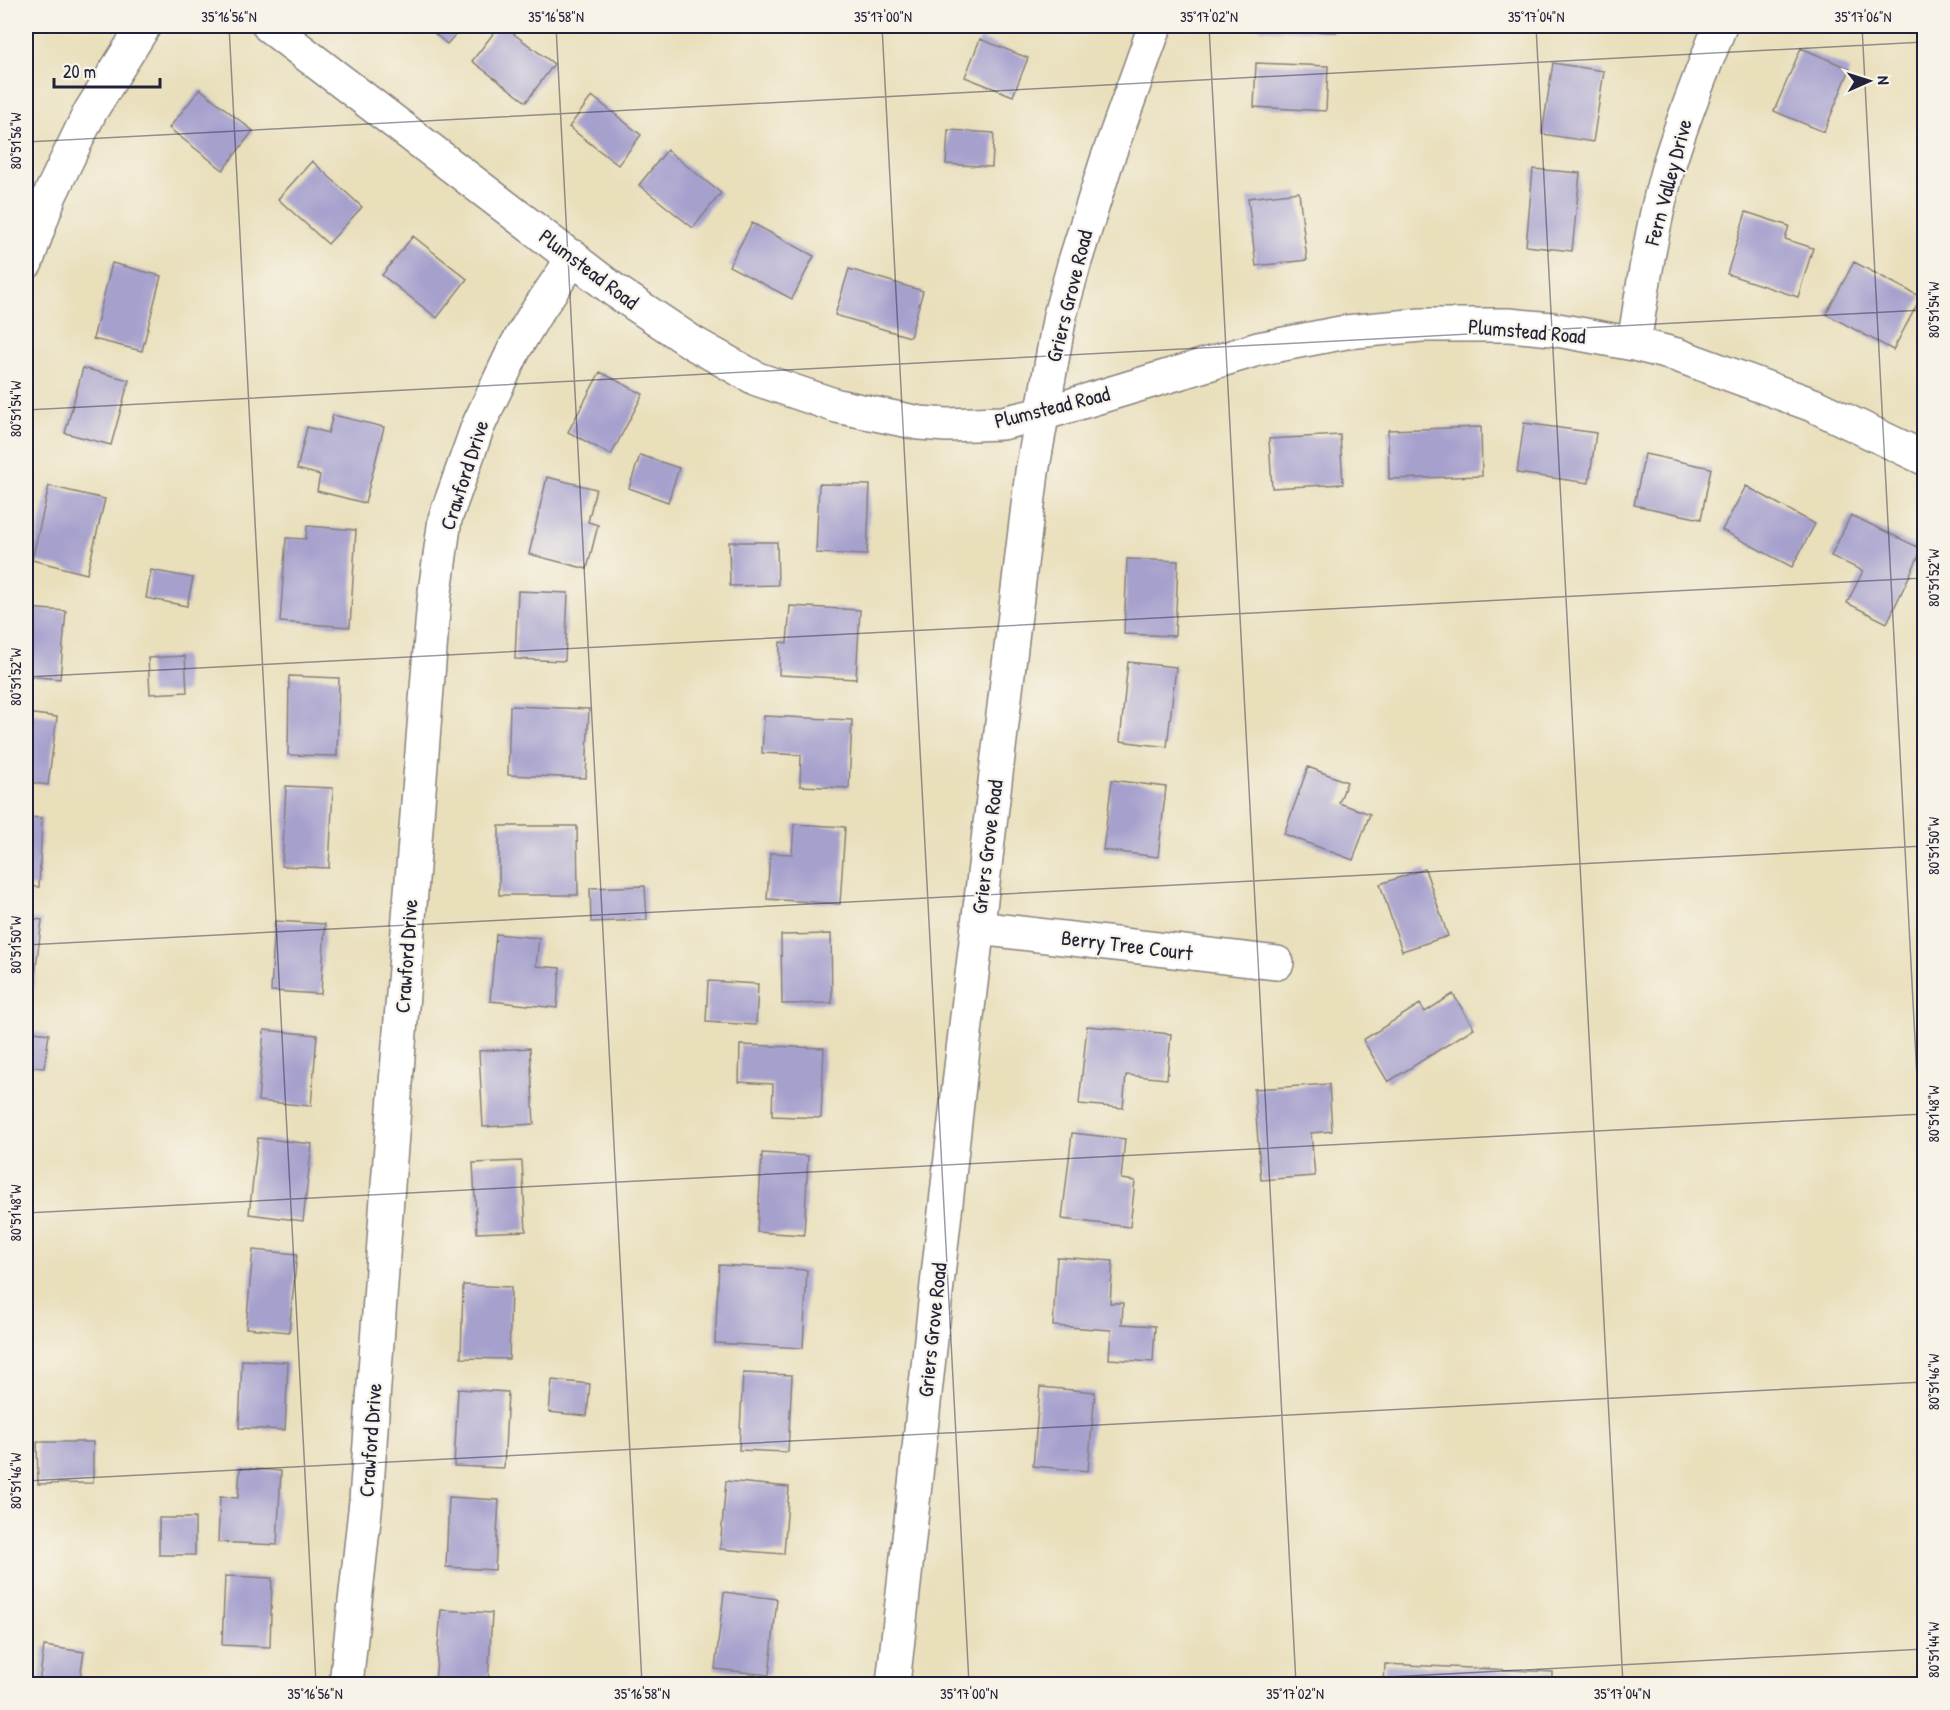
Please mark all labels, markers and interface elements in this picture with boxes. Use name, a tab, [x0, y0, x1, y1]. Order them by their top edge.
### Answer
text: 35°16'56"N	[201, 6, 257, 27]
text: 35°16'58"N	[528, 6, 584, 27]
text: 35°17'00"N	[854, 6, 912, 27]
text: 35°17'02"N	[1180, 6, 1238, 27]
text: 35°17'04"N	[1508, 6, 1564, 27]
text: 35°17'06"N	[1834, 6, 1892, 27]
scale bar	[54, 51, 160, 89]
north arrow	[1839, 51, 1899, 111]
text: 20 m	[63, 59, 96, 84]
text: N	[1873, 75, 1895, 86]
text: 80°51'56"W	[5, 112, 26, 170]
street label: Fern Valley Drive	[1637, 116, 1699, 249]
street label: Plumstead Road	[533, 222, 645, 316]
street label: Griers Grove Road	[1039, 227, 1099, 365]
text: 80°51'54"W	[1923, 281, 1944, 338]
street label: Plumstead Road	[1467, 311, 1587, 351]
street label: Plumstead Road	[991, 379, 1113, 435]
text: 80°51'54"W	[5, 380, 26, 437]
street label: Crawford Drive	[433, 416, 495, 534]
text: 80°51'52"W	[1923, 548, 1944, 607]
text: 80°51'52"W	[5, 647, 26, 706]
street label: Griers Grove Road	[964, 778, 1010, 916]
text: 80°51'50"W	[1923, 816, 1944, 875]
street label: Crawford Drive	[388, 898, 424, 1014]
text: 80°51'50"W	[5, 915, 26, 974]
street label: Berry Tree Court	[1060, 923, 1195, 968]
text: 80°51'48"W	[1923, 1085, 1944, 1142]
text: 80°51'48"W	[5, 1184, 26, 1241]
street label: Griers Grove Road	[911, 1261, 953, 1399]
text: 80°51'46"W	[1923, 1353, 1944, 1410]
street label: Crawford Drive	[352, 1382, 388, 1498]
text: 80°51'46"W	[5, 1452, 26, 1509]
text: 80°51'44"W	[1923, 1621, 1944, 1678]
text: 35°16'56"N	[287, 1683, 343, 1704]
text: 35°16'58"N	[614, 1683, 670, 1704]
text: 35°17'00"N	[940, 1683, 998, 1704]
text: 35°17'02"N	[1266, 1683, 1324, 1704]
text: 35°17'04"N	[1594, 1683, 1650, 1704]

